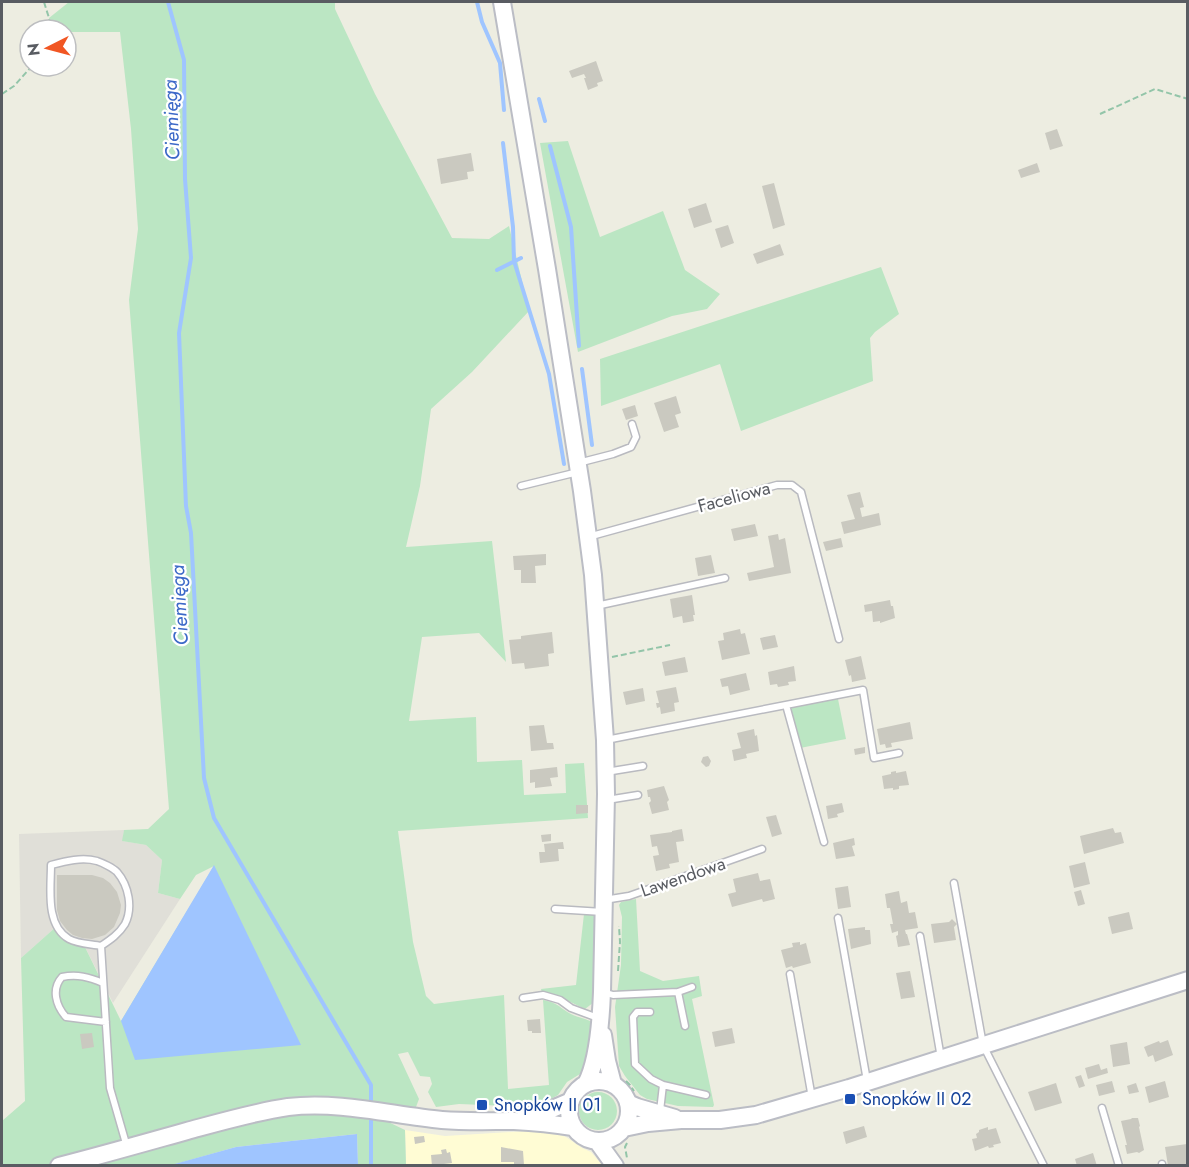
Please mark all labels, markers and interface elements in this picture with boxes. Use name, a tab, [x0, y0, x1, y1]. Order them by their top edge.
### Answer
north arrow	[18, 18, 78, 78]
text: N	[21, 42, 46, 57]
water label: Ciemięga	[156, 79, 187, 161]
street label: Faceliowa	[695, 475, 773, 519]
water label: Ciemięga	[163, 564, 196, 646]
street label: Lawendowa	[637, 850, 729, 904]
place label: Snopków II 02	[862, 1086, 972, 1112]
place label: Snopków II 01	[494, 1092, 601, 1118]
marker: Snopków II 02	[843, 1092, 857, 1106]
marker: Snopków II 01	[475, 1098, 489, 1112]

